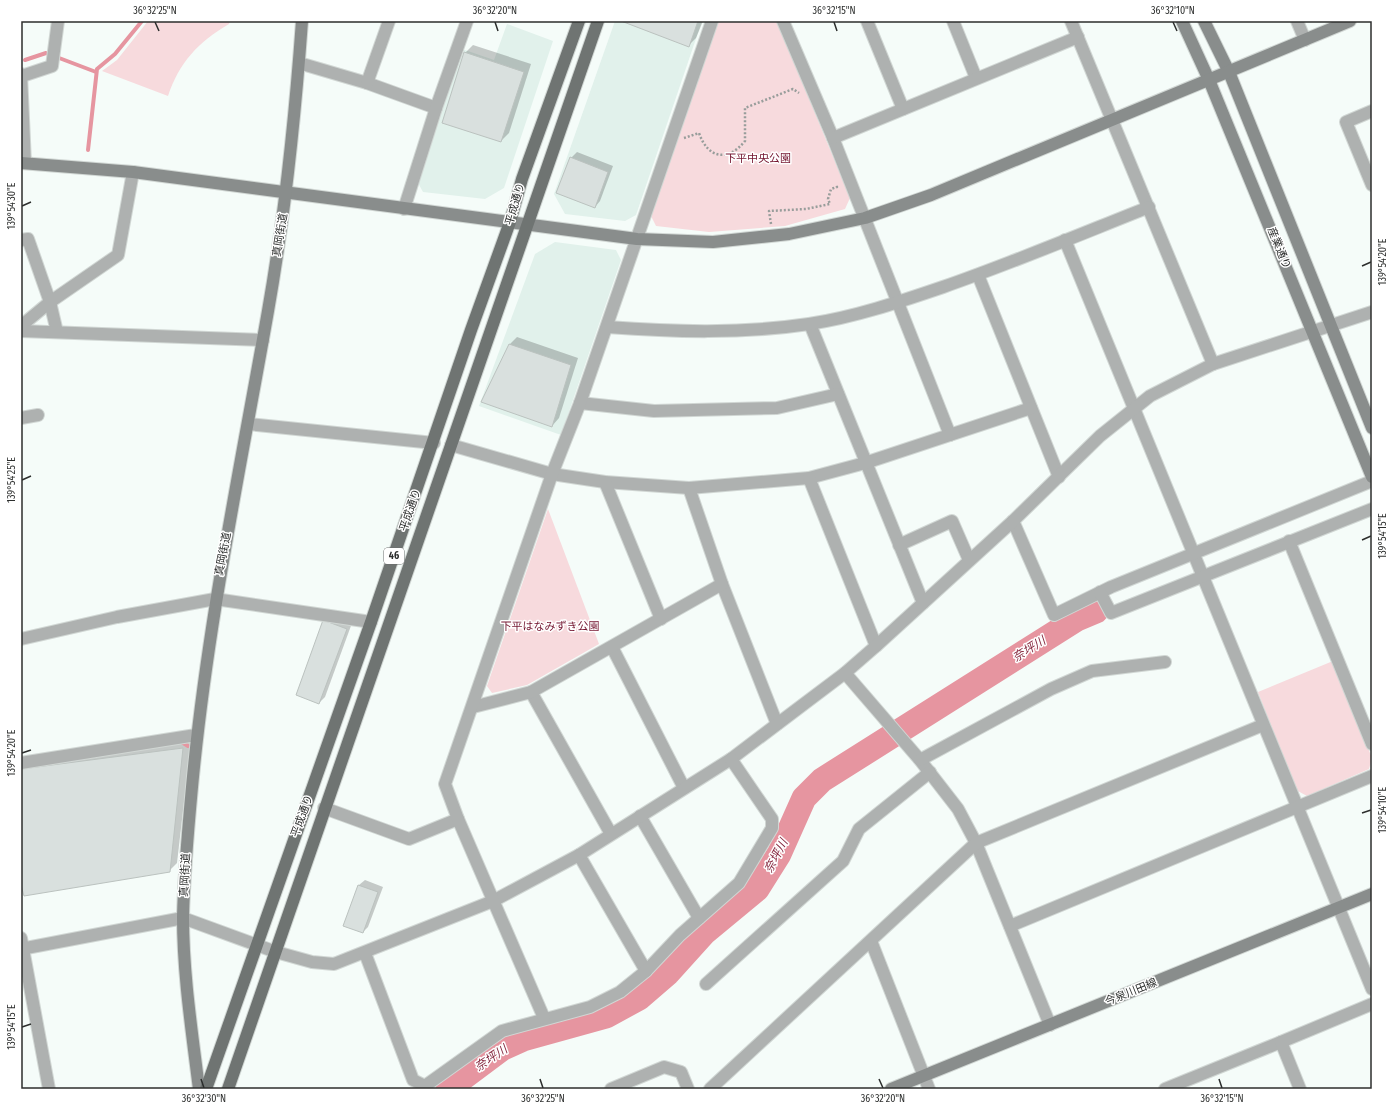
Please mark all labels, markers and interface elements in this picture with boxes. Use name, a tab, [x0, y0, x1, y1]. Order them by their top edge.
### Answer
text: 36°32'25"N	[133, 5, 177, 17]
text: 36°32'20"N	[473, 5, 517, 17]
text: 36°32'15"N	[813, 5, 855, 17]
text: 36°32'10"N	[1151, 5, 1195, 17]
park label: 下平中央公園	[725, 152, 791, 165]
street label: 平成通り	[503, 181, 527, 227]
text: 139°54'30"E	[6, 182, 18, 229]
street label: 真岡街道	[270, 212, 290, 258]
street label: 産業通り	[1265, 225, 1293, 271]
text: 139°54'20"E	[1377, 238, 1389, 285]
text: 139°54'25"E	[6, 457, 18, 503]
street label: 平成通り	[397, 487, 423, 533]
text: 139°54'15"E	[1377, 513, 1389, 559]
street label: 真岡街道	[212, 531, 234, 577]
road number: 46	[384, 548, 404, 564]
park label: 下平はなみずき公園	[501, 620, 600, 633]
water label: 奈坪川	[1010, 632, 1050, 664]
text: 139°54'20"E	[6, 729, 18, 776]
text: 139°54'10"E	[1377, 787, 1389, 833]
street label: 平成通り	[288, 793, 316, 839]
water label: 奈坪川	[761, 835, 792, 875]
street label: 真岡街道	[177, 853, 193, 897]
street label: 今泉川田線	[1103, 976, 1159, 1008]
text: 139°54'15"E	[6, 1004, 18, 1050]
water label: 奈坪川	[472, 1041, 511, 1074]
text: 36°32'30"N	[182, 1093, 226, 1105]
text: 36°32'25"N	[521, 1093, 565, 1105]
text: 36°32'20"N	[861, 1093, 905, 1105]
text: 36°32'15"N	[1201, 1093, 1243, 1105]

